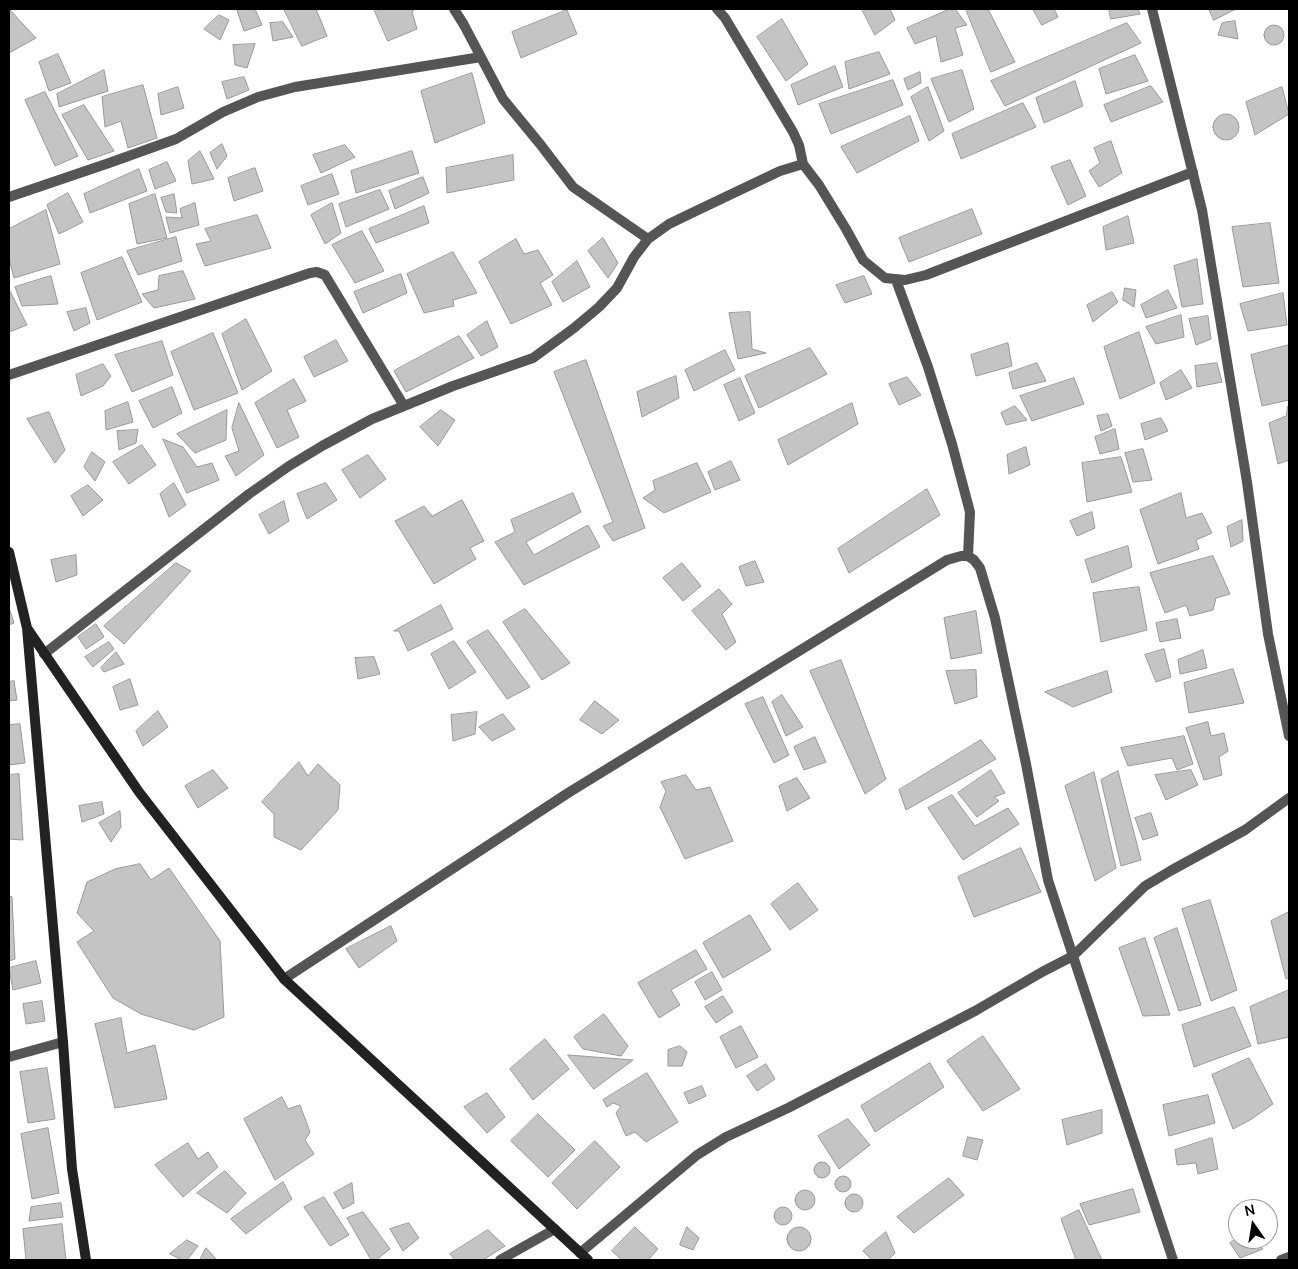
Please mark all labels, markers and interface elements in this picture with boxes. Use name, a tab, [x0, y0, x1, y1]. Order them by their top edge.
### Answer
north arrow	[1228, 1199, 1278, 1249]
text: N	[1243, 1199, 1257, 1220]

